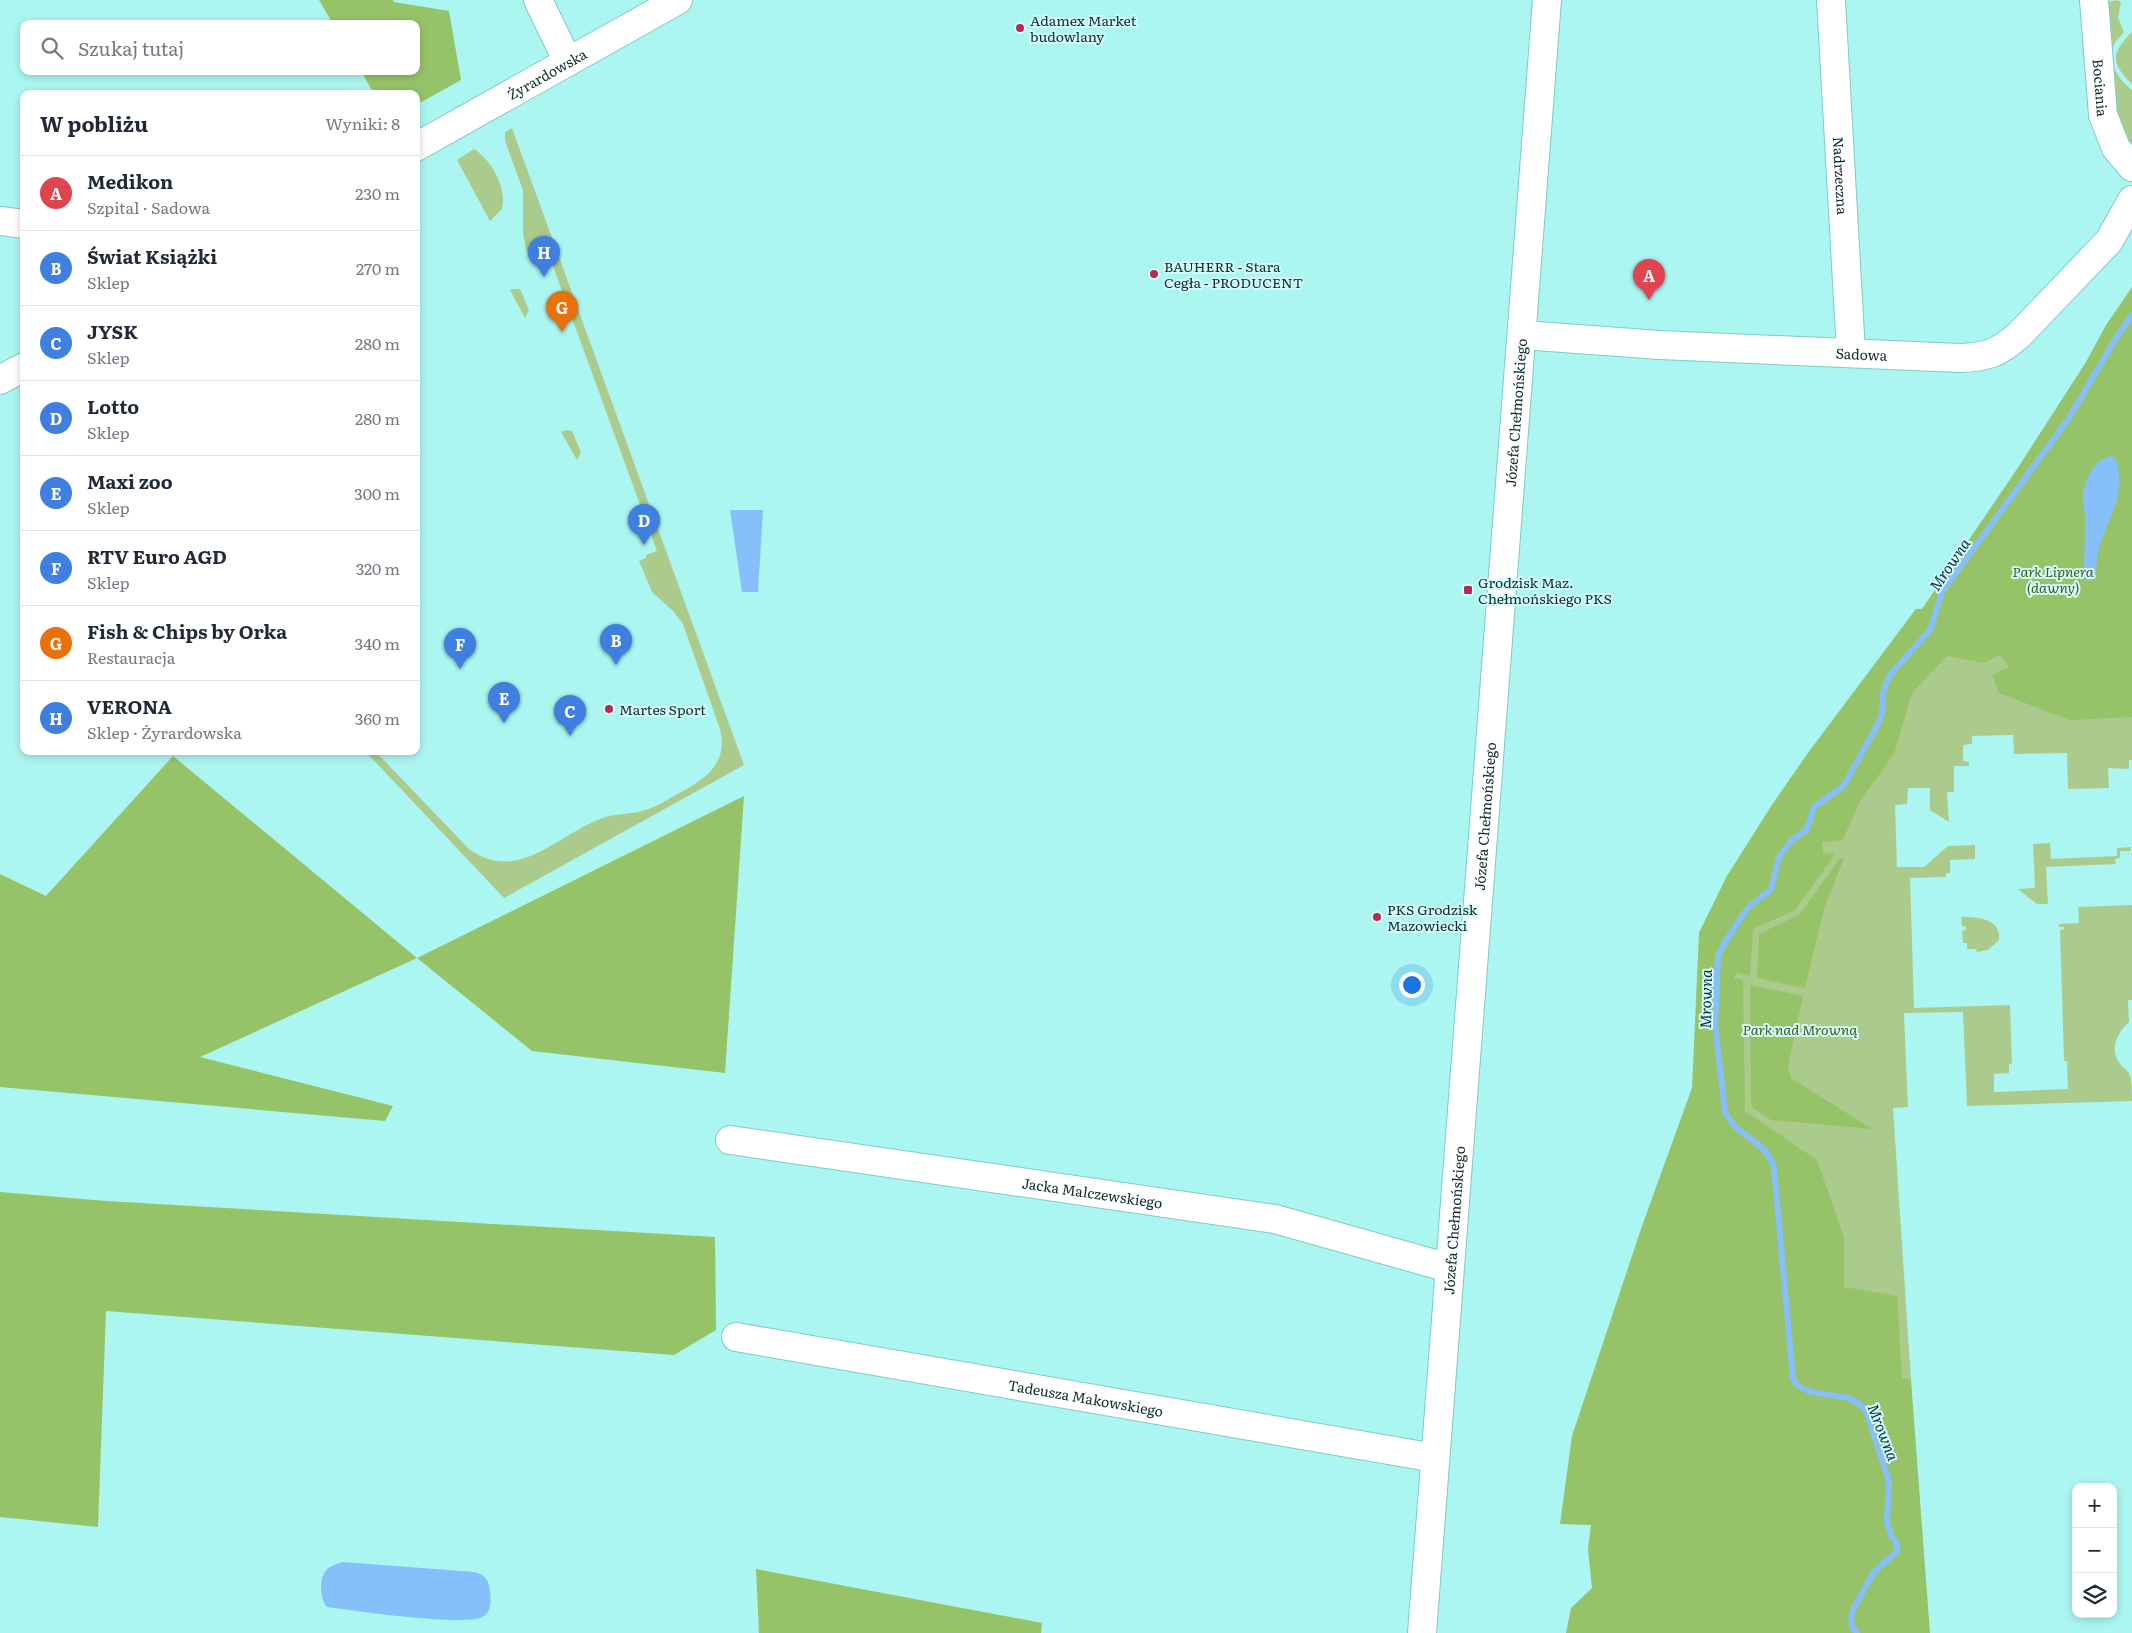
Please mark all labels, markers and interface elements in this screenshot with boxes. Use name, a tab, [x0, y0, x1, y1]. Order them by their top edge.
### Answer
place label: Adamex Market budowlany	[1030, 10, 1137, 46]
search box	[20, 20, 420, 75]
marker: Adamex Market budowlany	[1014, 22, 1026, 34]
icon: search	[38, 34, 66, 62]
text: Szukaj tutaj	[78, 34, 184, 62]
street label: Żyrardowska	[503, 43, 591, 104]
street label: Bociania	[2089, 58, 2113, 118]
text: W pobliżu	[40, 107, 148, 138]
text: Wyniki: 8	[326, 111, 400, 135]
street label: Nadrzeczna	[1829, 136, 1853, 216]
text: Medikon	[87, 167, 173, 195]
text: A	[50, 181, 62, 205]
text: 230 m	[355, 181, 400, 205]
text: Szpital · Sadowa	[87, 195, 210, 219]
pin: H	[528, 236, 560, 277]
text: Świat Książki	[87, 242, 217, 270]
text: B	[50, 256, 62, 280]
text: 270 m	[356, 256, 400, 280]
place label: BAUHERR - Stara Cegła - PRODUCENT	[1164, 256, 1303, 292]
pin: A	[1633, 259, 1665, 300]
marker: BAUHERR - Stara Cegła - PRODUCENT	[1148, 268, 1160, 280]
text: Sklep	[87, 270, 130, 294]
pin: G	[546, 291, 578, 332]
text: JYSK	[87, 317, 138, 345]
text: C	[50, 331, 62, 355]
text: 280 m	[355, 331, 400, 355]
street label: Józefa Chełmońskiego	[1500, 338, 1531, 488]
street label: Sadowa	[1835, 343, 1888, 365]
text: Sklep	[87, 345, 130, 369]
text: Lotto	[87, 392, 139, 420]
text: D	[50, 406, 62, 430]
text: 280 m	[355, 406, 400, 430]
text: Sklep	[87, 420, 130, 444]
text: Maxi zoo	[87, 467, 173, 495]
text: E	[51, 481, 61, 505]
text: 300 m	[354, 481, 400, 505]
text: Sklep	[87, 495, 130, 519]
pin: D	[628, 504, 660, 545]
water label: Mrowna	[1923, 533, 1975, 595]
text: RTV Euro AGD	[87, 542, 227, 570]
text: F	[51, 556, 61, 580]
text: 320 m	[356, 556, 400, 580]
park label: Park Lipnera (dawny)	[2012, 561, 2094, 597]
text: Sklep	[87, 570, 130, 594]
place label: Grodzisk Maz. Chełmońskiego PKS	[1478, 572, 1612, 608]
marker: Grodzisk Maz. Chełmońskiego PKS	[1462, 584, 1474, 596]
text: Fish & Chips by Orka	[87, 617, 287, 645]
pin: B	[600, 624, 632, 665]
pin: F	[444, 628, 476, 669]
text: G	[50, 631, 62, 655]
text: 340 m	[355, 631, 400, 655]
text: Restauracja	[87, 645, 175, 669]
pin: E	[488, 682, 520, 723]
text: VERONA	[87, 692, 172, 720]
pin: C	[554, 695, 586, 736]
place label: Martes Sport	[619, 699, 706, 719]
marker: Martes Sport	[603, 703, 615, 715]
text: H	[49, 706, 63, 730]
text: 360 m	[355, 706, 400, 730]
text: Sklep · Żyrardowska	[87, 720, 242, 744]
street label: Józefa Chełmońskiego	[1469, 741, 1500, 891]
place label: PKS Grodzisk Mazowiecki	[1387, 899, 1478, 935]
marker: PKS Grodzisk Mazowiecki	[1371, 911, 1383, 923]
water label: Mrowna	[1693, 969, 1717, 1029]
your location	[1399, 972, 1425, 998]
park label: Park nad Mrowną	[1743, 1019, 1857, 1039]
street label: Józefa Chełmońskiego	[1438, 1145, 1469, 1295]
street label: Jacka Malczewskiego	[1021, 1172, 1164, 1213]
street label: Tadeusza Makowskiego	[1007, 1374, 1165, 1421]
water label: Mrowna	[1863, 1400, 1906, 1464]
map controls	[2072, 1483, 2117, 1618]
button: +	[2072, 1483, 2117, 1528]
button: −	[2072, 1528, 2117, 1573]
button: layers	[2072, 1573, 2117, 1618]

